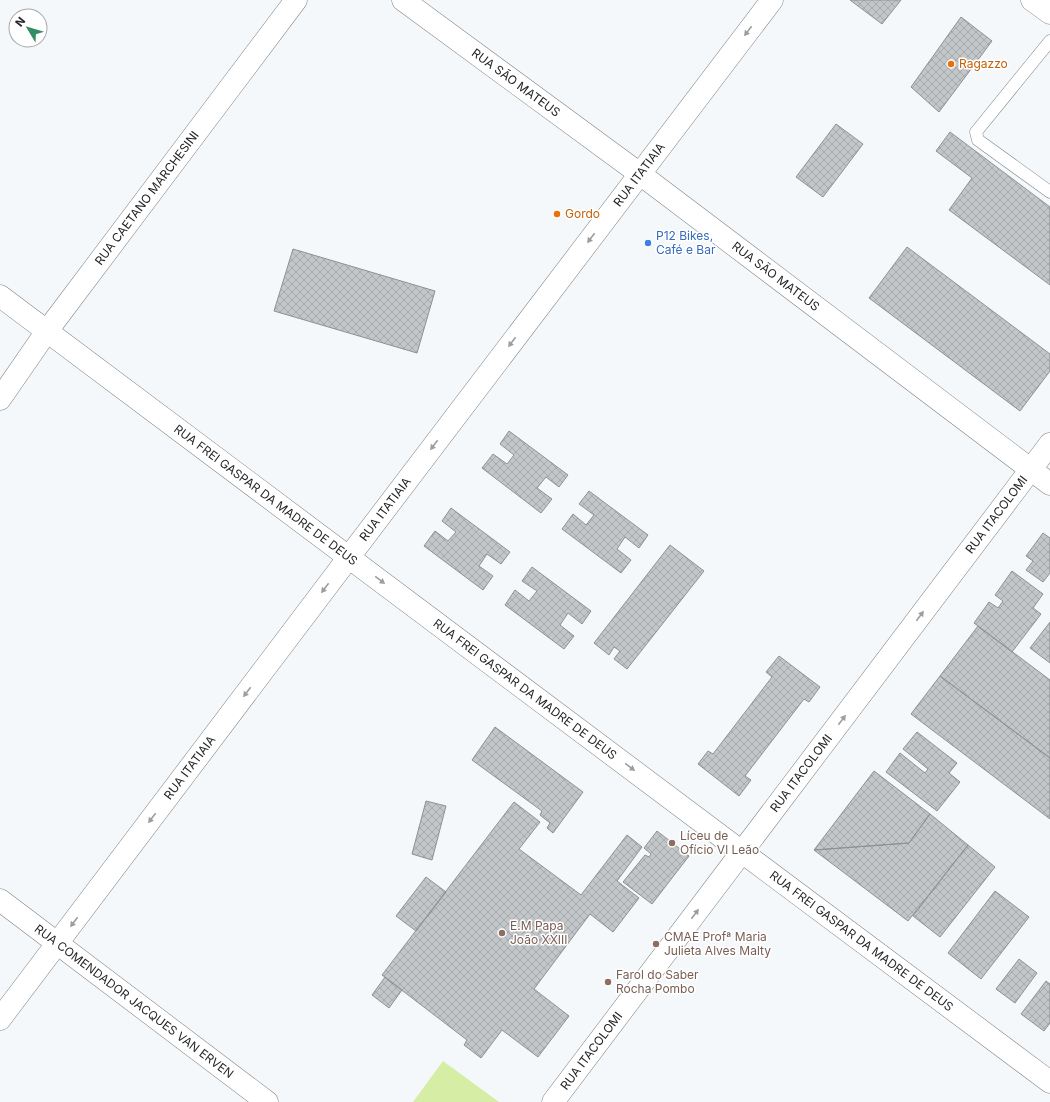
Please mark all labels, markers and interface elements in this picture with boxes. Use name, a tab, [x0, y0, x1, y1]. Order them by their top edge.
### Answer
north arrow	[8, 8, 48, 48]
text: N	[12, 14, 28, 29]
one-way arrow	[745, 26, 753, 36]
street label: RUA SÃO MATEUS	[469, 45, 564, 120]
place label: Ragazzo	[959, 56, 1008, 71]
marker: Ragazzo	[946, 59, 956, 69]
street label: RUA CAETANO MARCHESINI	[91, 128, 202, 268]
street label: RUA ITATIAIA	[610, 140, 668, 209]
place label: Gordo	[565, 206, 600, 221]
marker: Gordo	[552, 209, 562, 219]
place label: P12 Bikes, Café e Bar	[656, 228, 716, 257]
one-way arrow	[587, 233, 595, 244]
marker: P12 Bikes, Café e Bar	[643, 238, 653, 248]
street label: RUA SÃO MATEUS	[729, 238, 823, 314]
one-way arrow	[508, 336, 517, 347]
street label: RUA FREI GASPAR DA MADRE DE DEUS	[171, 421, 361, 568]
one-way arrow	[429, 440, 438, 451]
street label: RUA ITACOLOMI	[962, 473, 1030, 556]
street label: RUA ITATIAIA	[356, 474, 414, 544]
one-way arrow	[375, 576, 385, 584]
one-way arrow	[322, 583, 330, 593]
one-way arrow	[916, 611, 924, 622]
street label: RUA FREI GASPAR DA MADRE DE DEUS	[431, 615, 620, 763]
one-way arrow	[243, 686, 251, 697]
one-way arrow	[837, 715, 845, 725]
street label: RUA ITACOLOMI	[767, 731, 835, 815]
street label: RUA ITATIAIA	[161, 732, 218, 802]
one-way arrow	[624, 763, 635, 772]
one-way arrow	[148, 813, 156, 823]
place label: Líceu de Ofício Vl Leão	[680, 828, 759, 857]
marker: Líceu de Ofício Vl Leão	[667, 838, 677, 848]
street label: RUA FREI GASPAR DA MADRE DE DEUS	[767, 867, 957, 1014]
one-way arrow	[691, 909, 699, 920]
one-way arrow	[69, 916, 78, 927]
place label: E.M Papa João XXIII	[510, 918, 568, 947]
street label: RUA COMENDADOR JACQUES VAN ERVEN	[32, 921, 237, 1081]
marker: E.M Papa João XXIII	[497, 928, 507, 938]
place label: CMAE Profª Maria Julieta Alves Malty	[664, 929, 771, 958]
marker: CMAE Profª Maria Julieta Alves Malty	[651, 939, 661, 949]
place label: Farol do Saber Rocha Pombo	[616, 967, 699, 996]
marker: Farol do Saber Rocha Pombo	[603, 977, 613, 987]
street label: RUA ITACOLOMI	[557, 1009, 625, 1092]

